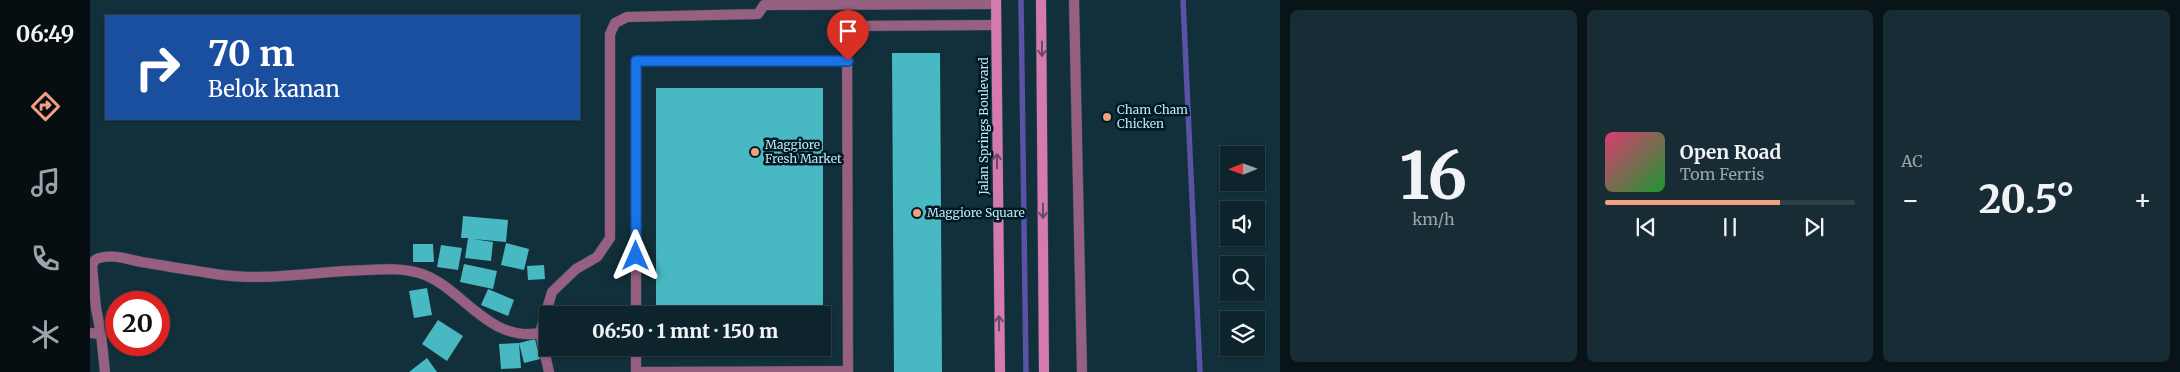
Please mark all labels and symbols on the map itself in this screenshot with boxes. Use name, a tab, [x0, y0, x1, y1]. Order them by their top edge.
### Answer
pin	[827, 10, 869, 61]
one-way arrow	[1037, 40, 1047, 56]
street label: Jalan Springs Boulevard	[976, 57, 991, 196]
place label: Cham Cham Chicken	[1117, 102, 1188, 131]
marker: Cham Cham Chicken	[1101, 111, 1113, 123]
place label: Maggiore Fresh Market	[765, 137, 842, 166]
marker: Maggiore Fresh Market	[749, 146, 761, 158]
north arrow	[1220, 146, 1265, 191]
one-way arrow	[992, 153, 1002, 170]
one-way arrow	[1038, 202, 1048, 219]
place label: Maggiore Square	[927, 205, 1025, 220]
marker: Maggiore Square	[911, 207, 923, 219]
position arrow	[609, 229, 661, 281]
speed limit sign: 20	[105, 291, 170, 356]
one-way arrow	[994, 316, 1004, 332]

